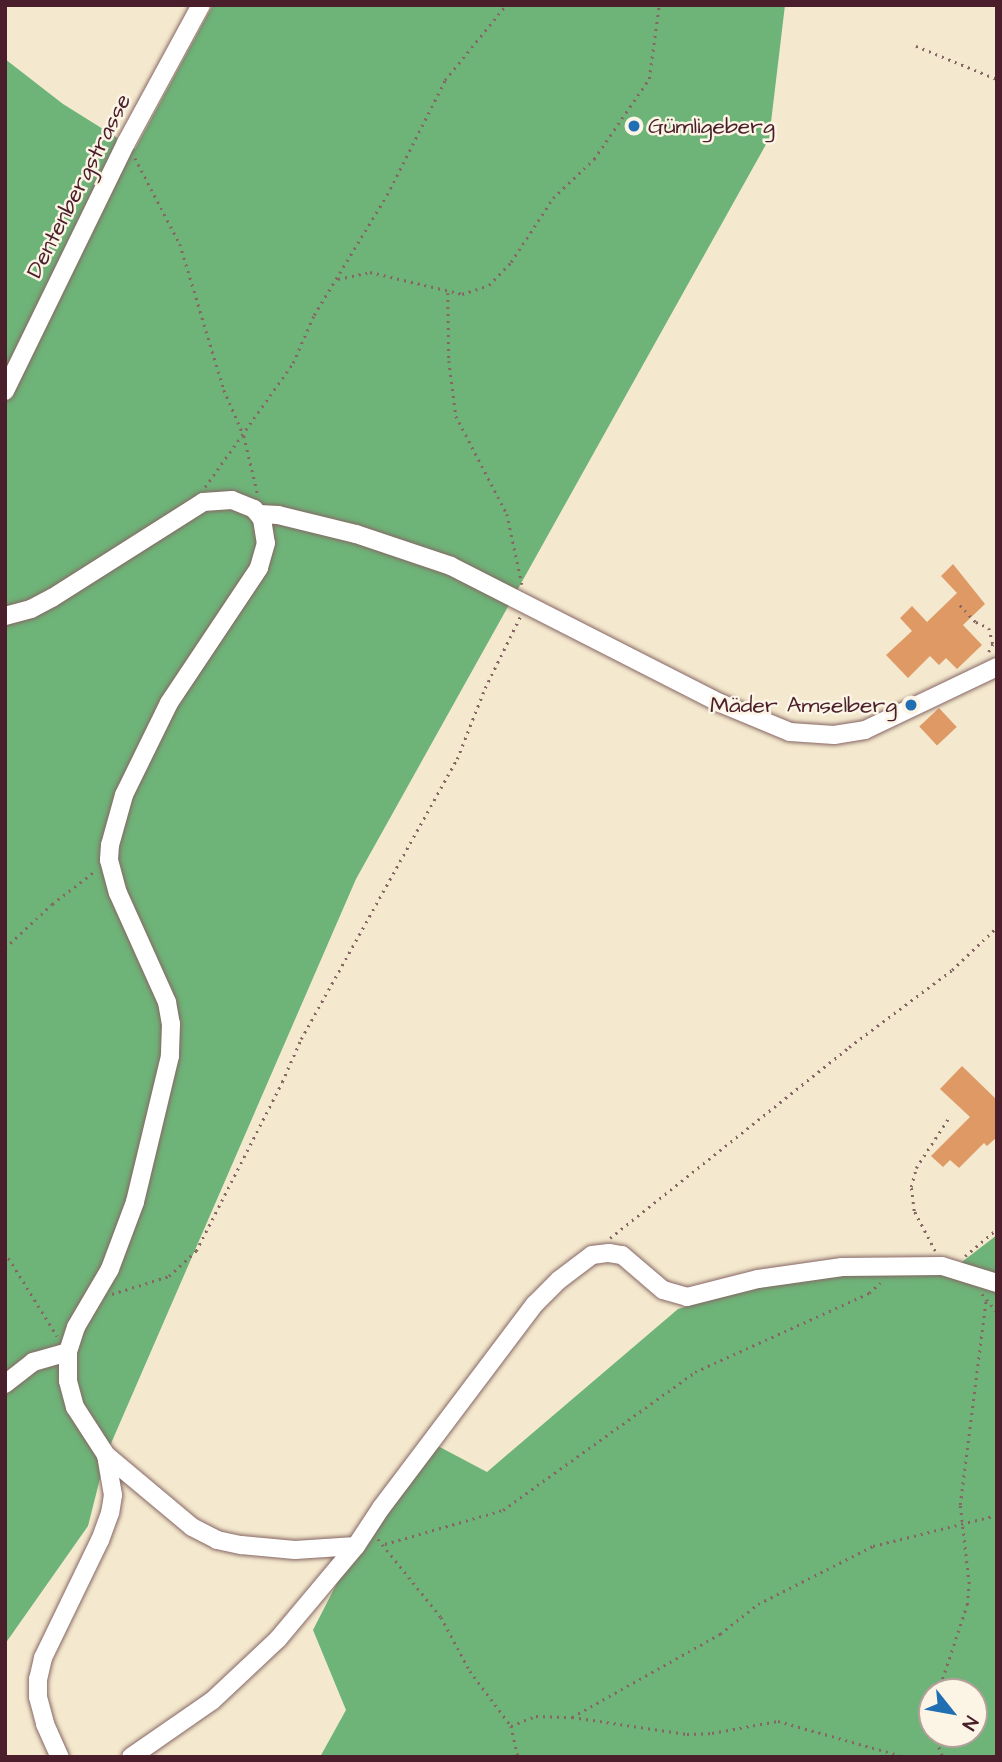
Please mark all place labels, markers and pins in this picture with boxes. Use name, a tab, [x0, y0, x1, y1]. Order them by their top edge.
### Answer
place label: Gümligeberg	[648, 112, 775, 140]
marker: Gümligeberg	[626, 118, 642, 134]
place label: Mäder Amselberg	[710, 691, 897, 719]
marker: Mäder Amselberg	[903, 697, 919, 713]

